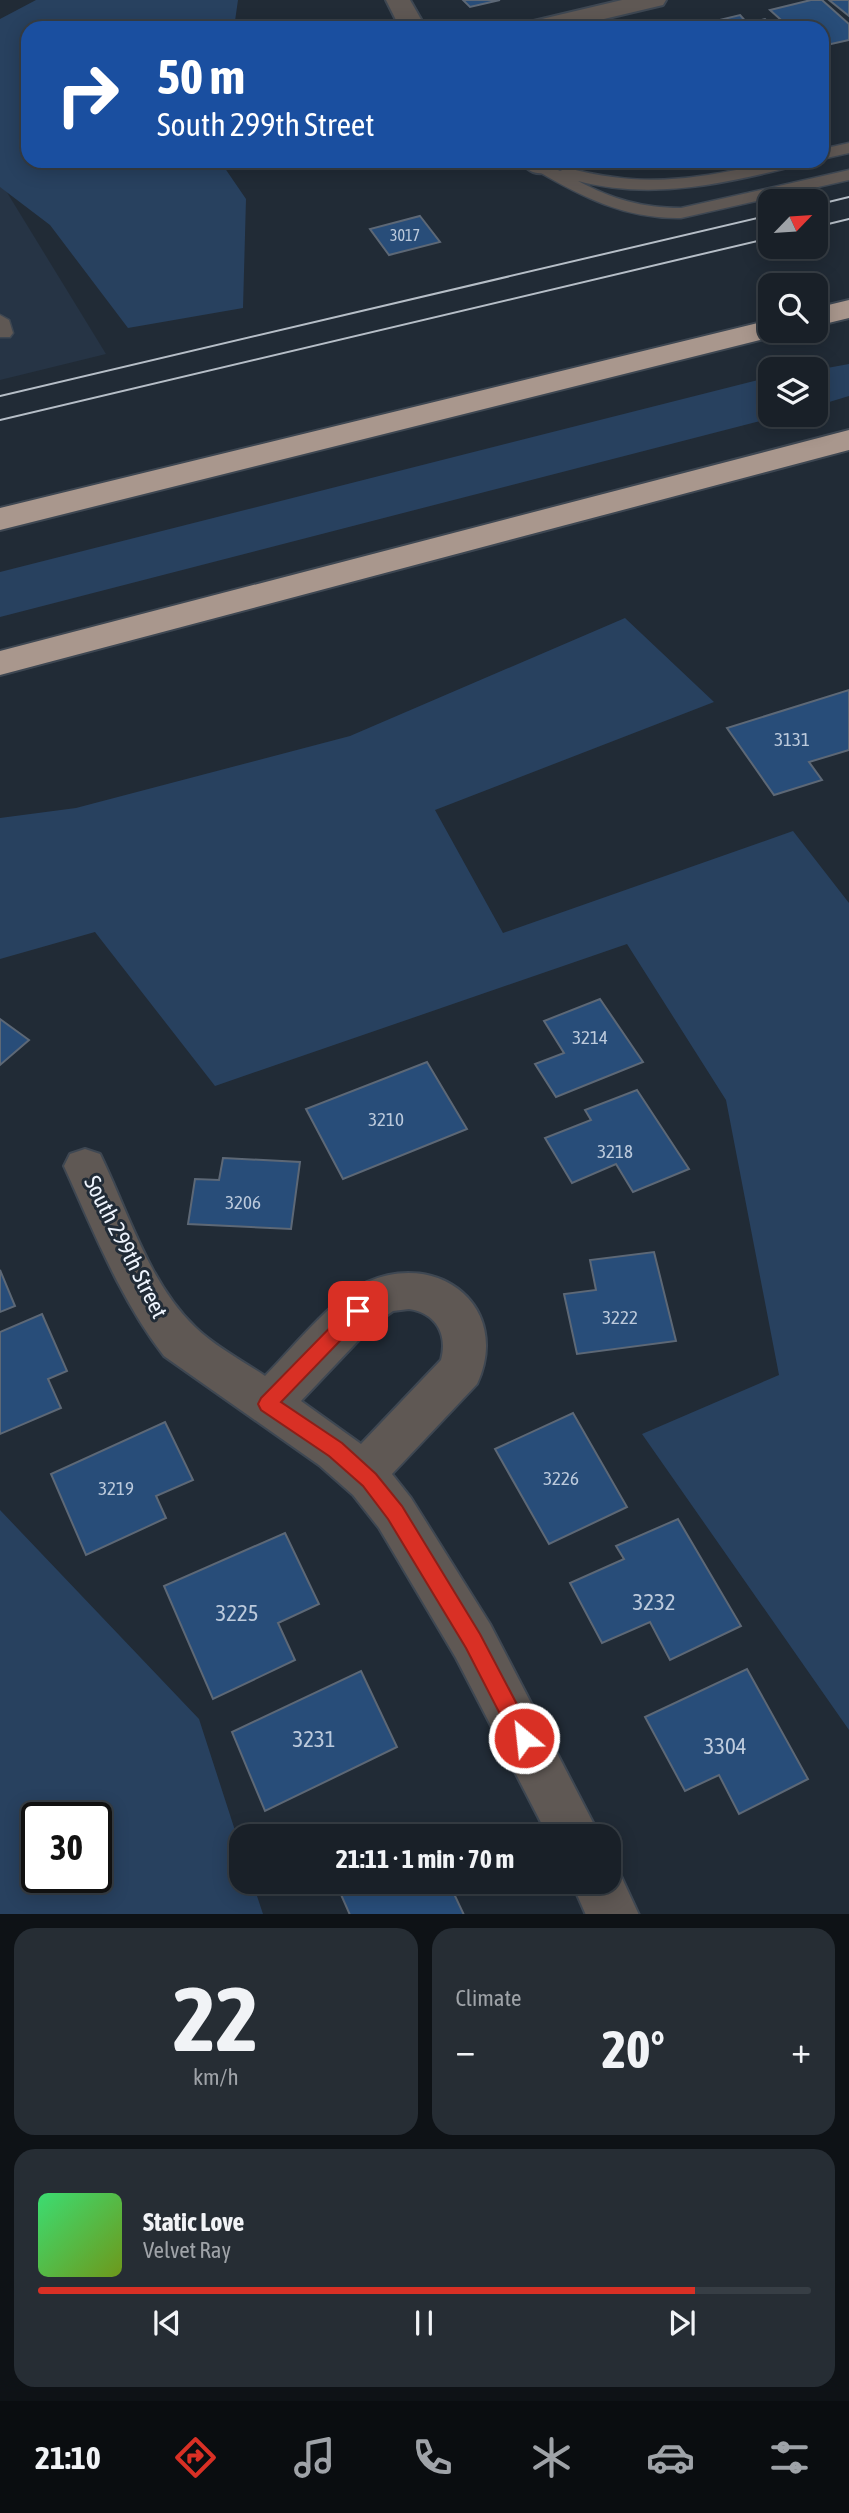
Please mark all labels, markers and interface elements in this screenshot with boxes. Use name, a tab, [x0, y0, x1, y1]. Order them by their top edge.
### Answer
text: 50 m	[157, 48, 245, 104]
icon: right	[42, 49, 133, 140]
text: South 299th Street	[157, 106, 375, 143]
north arrow	[758, 189, 828, 259]
map controls	[758, 189, 828, 427]
house number: 3017	[390, 226, 420, 244]
button: search	[758, 273, 828, 343]
button: layers	[758, 357, 828, 427]
house number: 3131	[774, 728, 810, 750]
house number: 3214	[572, 1026, 608, 1048]
house number: 3210	[368, 1108, 404, 1130]
house number: 3218	[597, 1140, 633, 1162]
street label: South 299th Street	[79, 1171, 173, 1323]
house number: 3206	[225, 1191, 261, 1213]
pin	[328, 1281, 388, 1341]
icon: arrive	[339, 1292, 377, 1330]
house number: 3222	[602, 1306, 638, 1328]
house number: 3226	[543, 1467, 579, 1489]
house number: 3219	[98, 1477, 134, 1499]
house number: 3232	[632, 1589, 676, 1615]
house number: 3225	[215, 1600, 259, 1626]
position arrow	[487, 1701, 561, 1775]
house number: 3231	[292, 1726, 336, 1752]
house number: 3304	[703, 1733, 747, 1759]
speed limit sign: 30	[21, 1802, 112, 1893]
text: 21:11 · 1 min · 70 m	[336, 1844, 514, 1874]
text: 22	[173, 1966, 259, 2070]
text: Climate	[456, 1985, 521, 2011]
text: 20°	[602, 2019, 665, 2079]
text: −	[456, 2028, 475, 2071]
text: +	[791, 2028, 811, 2071]
text: km/h	[193, 2064, 239, 2090]
text: Static Love	[143, 2207, 244, 2237]
text: Velvet Ray	[143, 2237, 231, 2263]
icon: previous	[148, 2304, 186, 2342]
icon: pause	[405, 2304, 443, 2342]
icon: next	[663, 2304, 701, 2342]
icon: directions	[171, 2433, 220, 2482]
icon: music	[290, 2433, 339, 2482]
icon: phone	[408, 2433, 457, 2482]
icon: climate	[527, 2433, 576, 2482]
icon: car	[646, 2433, 695, 2482]
icon: filters	[765, 2433, 814, 2482]
text: 21:10	[35, 2439, 101, 2476]

